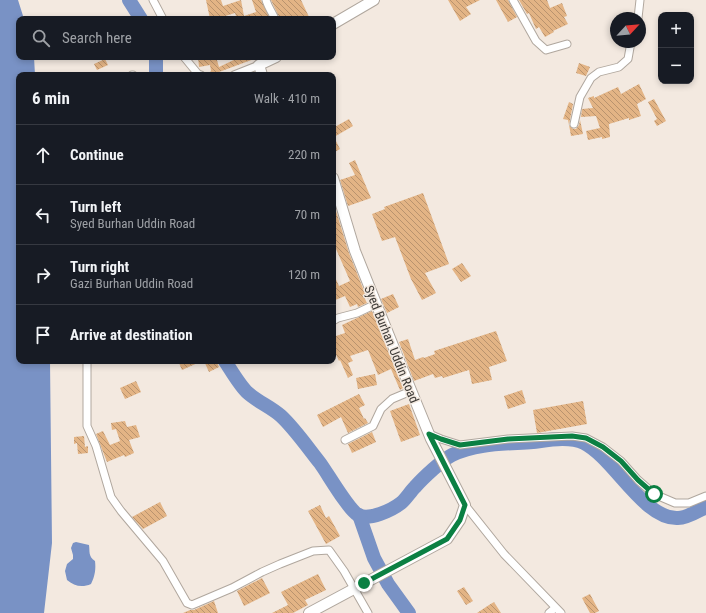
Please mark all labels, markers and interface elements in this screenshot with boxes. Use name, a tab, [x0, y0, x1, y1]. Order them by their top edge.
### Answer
north arrow	[610, 12, 646, 48]
map controls	[658, 12, 694, 84]
button: +	[658, 12, 694, 48]
search box	[16, 16, 336, 60]
icon: search	[30, 27, 52, 49]
text: Search here	[62, 29, 132, 47]
button: −	[658, 48, 694, 84]
text: 6 min	[32, 88, 70, 108]
text: Walk · 410 m	[254, 91, 320, 106]
icon: ahead	[32, 144, 54, 166]
text: Continue	[70, 146, 124, 164]
text: 220 m	[288, 147, 320, 162]
text: Turn left	[70, 198, 121, 216]
icon: left	[32, 204, 54, 226]
text: 70 m	[294, 207, 320, 222]
text: Syed Burhan Uddin Road	[70, 216, 195, 231]
text: Turn right	[70, 258, 129, 276]
icon: right	[32, 264, 54, 286]
text: 120 m	[288, 267, 320, 282]
text: Gazi Burhan Uddin Road	[70, 276, 193, 291]
street label: Syed Burhan Uddin Road	[361, 283, 422, 405]
icon: arrive	[32, 324, 54, 346]
text: Arrive at destination	[70, 326, 193, 344]
route start	[645, 485, 663, 503]
route end	[355, 574, 373, 592]

